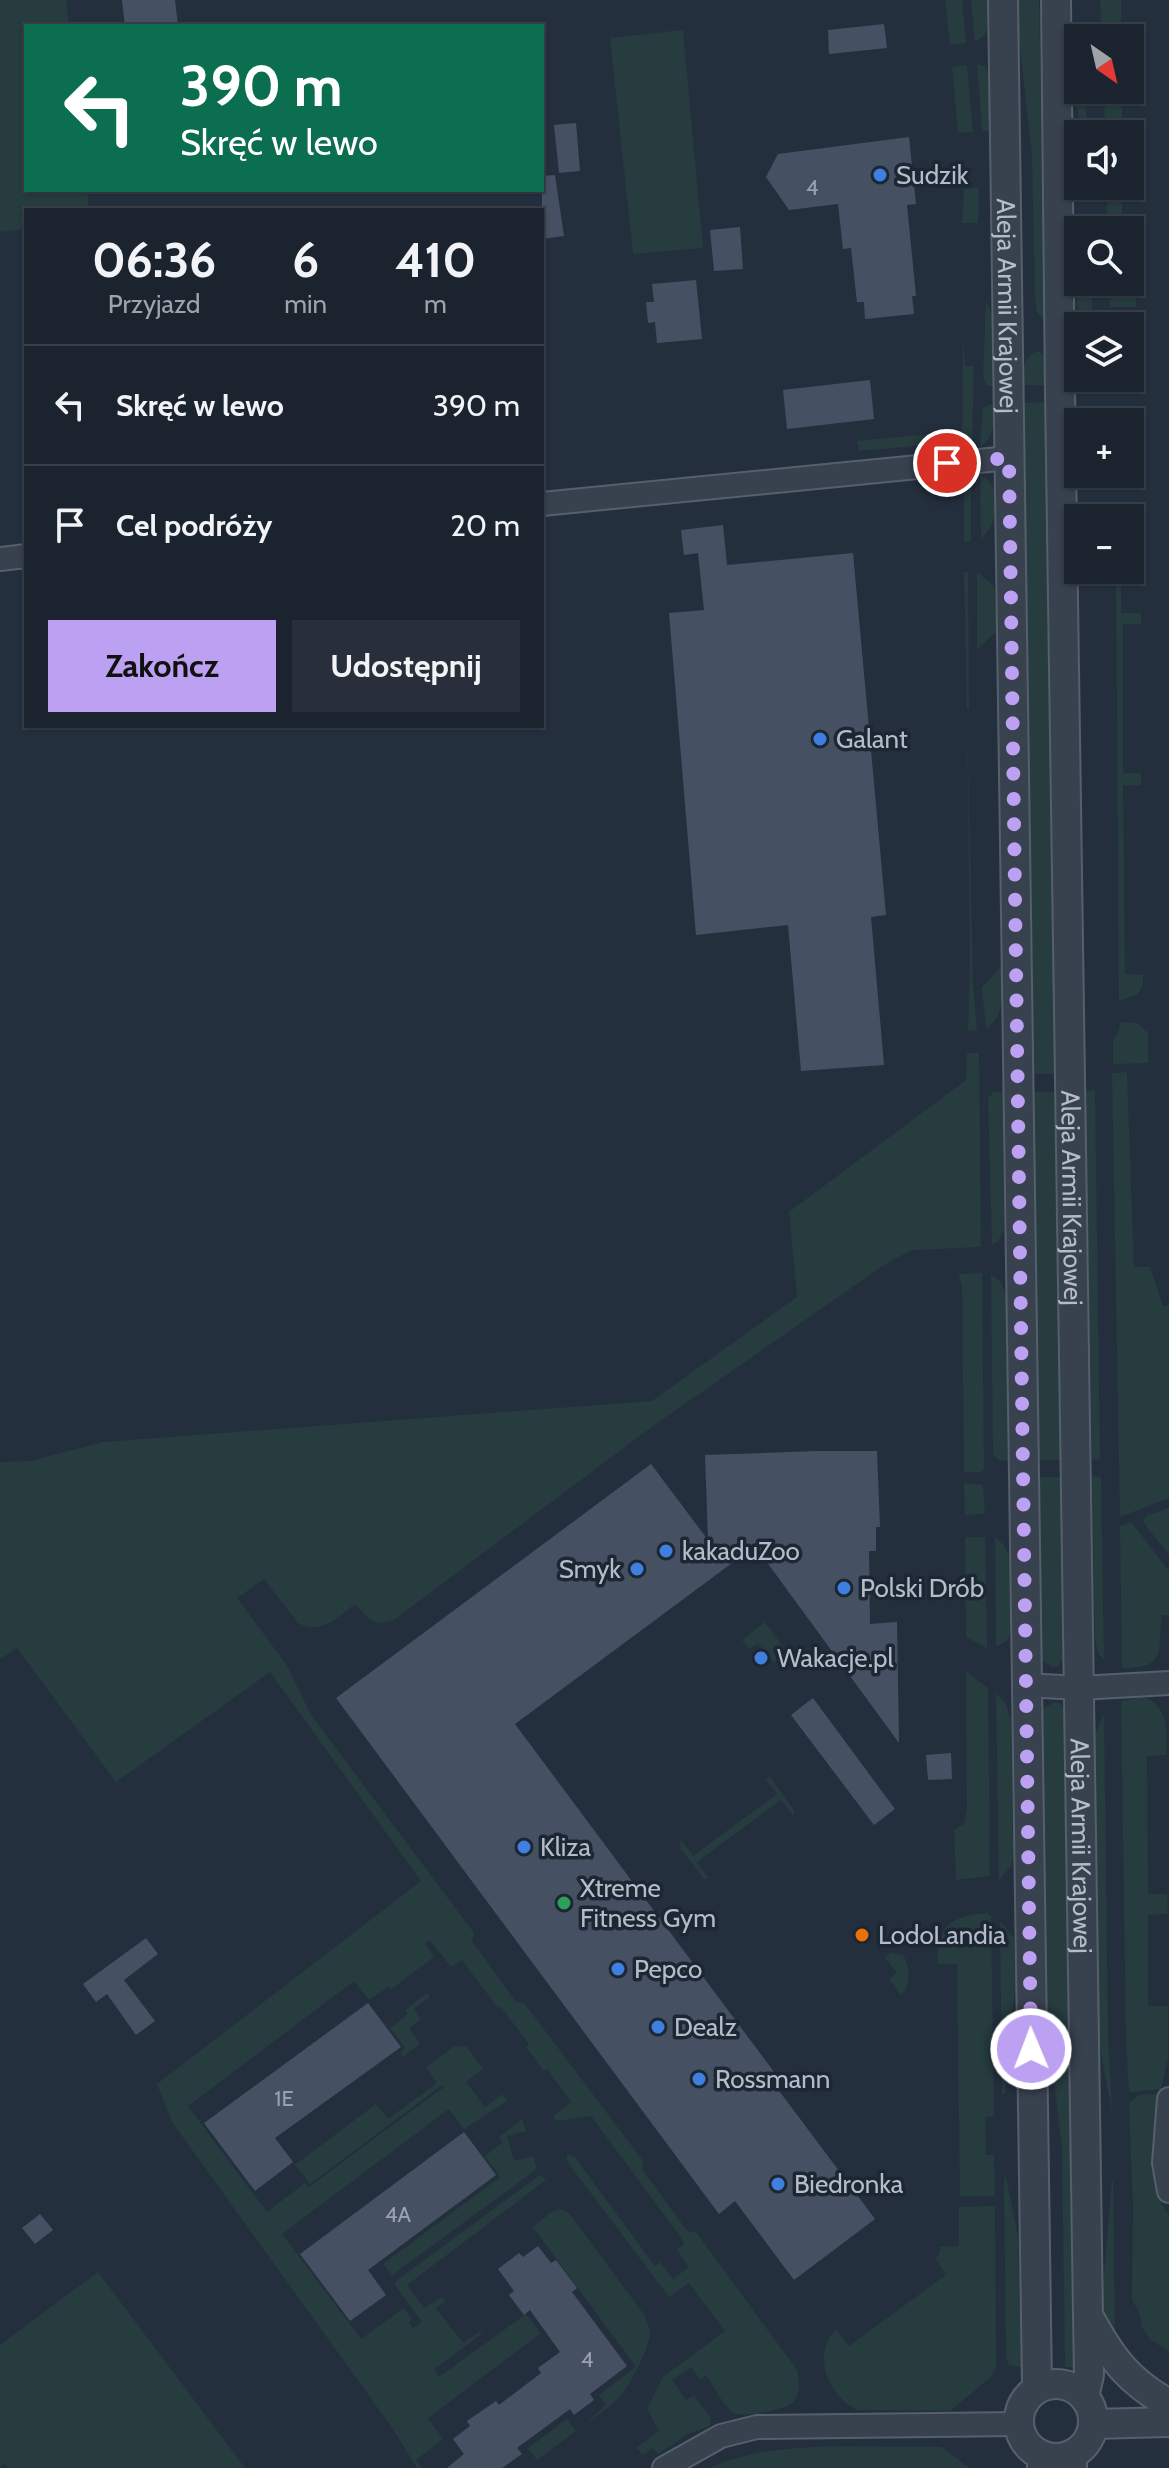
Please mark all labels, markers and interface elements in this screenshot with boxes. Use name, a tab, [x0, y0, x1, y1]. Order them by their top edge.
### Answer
north arrow	[1064, 24, 1144, 104]
map controls	[1064, 24, 1144, 584]
text: 390 m	[180, 52, 342, 120]
icon: left	[48, 56, 152, 160]
text: Skręć w lewo	[180, 120, 378, 164]
button: sound	[1064, 120, 1144, 200]
place label: Sudzik	[896, 159, 969, 191]
marker: Sudzik	[871, 166, 889, 184]
house number: 4	[806, 174, 819, 201]
street label: Aleja Armii Krajowej	[990, 198, 1025, 414]
button: search	[1064, 216, 1144, 296]
text: 06:36	[92, 231, 216, 289]
text: 6	[292, 231, 319, 289]
text: 410	[395, 231, 476, 289]
text: Przyjazd	[108, 288, 200, 320]
text: min	[284, 288, 327, 320]
text: m	[424, 288, 447, 320]
button: layers	[1064, 312, 1144, 392]
icon: left	[48, 383, 92, 427]
text: Skręć w lewo	[116, 387, 284, 424]
text: 390 m	[433, 387, 520, 424]
button: +	[1064, 408, 1144, 488]
pin	[913, 429, 981, 497]
icon: arrive	[925, 441, 969, 485]
icon: arrive	[48, 503, 92, 547]
button: −	[1064, 504, 1144, 584]
text: Cel podróży	[116, 507, 272, 544]
text: 20 m	[450, 507, 520, 544]
button: Zakończ	[48, 620, 276, 712]
button: Udostępnij	[292, 620, 520, 712]
place label: Galant	[836, 723, 908, 755]
marker: Galant	[811, 730, 829, 748]
street label: Aleja Armii Krajowej	[1054, 1090, 1089, 1306]
place label: kakaduZoo	[682, 1535, 800, 1567]
marker: kakaduZoo	[657, 1542, 675, 1560]
place label: Smyk	[559, 1553, 621, 1585]
marker: Smyk	[628, 1560, 646, 1578]
place label: Polski Drób	[860, 1572, 984, 1604]
marker: Polski Drób	[835, 1579, 853, 1597]
place label: Wakacje.pl	[777, 1642, 894, 1674]
marker: Wakacje.pl	[752, 1649, 770, 1667]
street label: Aleja Armii Krajowej	[1064, 1738, 1099, 1954]
place label: Kliza	[540, 1831, 592, 1863]
marker: Kliza	[515, 1838, 533, 1856]
place label: Xtreme Fitness Gym	[580, 1872, 716, 1934]
marker: Xtreme Fitness Gym	[555, 1894, 573, 1912]
place label: LodoLandia	[878, 1919, 1006, 1951]
marker: LodoLandia	[853, 1926, 871, 1944]
place label: Pepco	[634, 1953, 702, 1985]
marker: Pepco	[609, 1960, 627, 1978]
position arrow	[989, 2007, 1073, 2091]
place label: Dealz	[674, 2011, 737, 2043]
marker: Dealz	[649, 2018, 667, 2036]
place label: Rossmann	[715, 2063, 830, 2095]
marker: Rossmann	[690, 2070, 708, 2088]
house number: 1E	[274, 2085, 294, 2112]
place label: Biedronka	[794, 2168, 904, 2200]
marker: Biedronka	[769, 2175, 787, 2193]
house number: 4A	[385, 2201, 412, 2228]
house number: 4	[581, 2346, 594, 2373]

